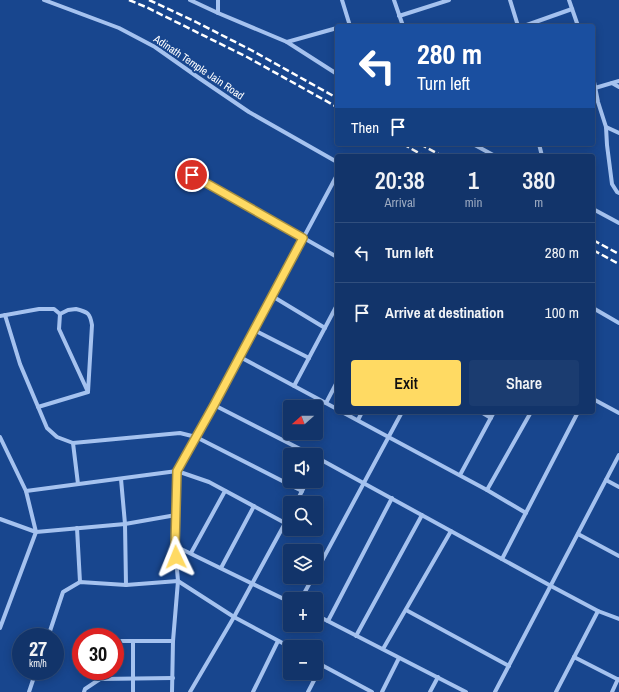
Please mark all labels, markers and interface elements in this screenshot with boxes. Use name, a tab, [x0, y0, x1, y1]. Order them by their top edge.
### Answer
street label: Adinath Temple Jain Road	[150, 31, 247, 102]
text: 280 m	[417, 35, 482, 73]
icon: left	[351, 40, 403, 92]
text: Turn left	[417, 71, 470, 96]
icon: arrive	[387, 116, 409, 138]
text: Then	[351, 117, 379, 138]
pin	[175, 158, 209, 192]
icon: arrive	[181, 164, 203, 186]
text: 20:38	[375, 164, 425, 196]
text: 1	[468, 164, 479, 196]
text: 380	[522, 164, 555, 196]
text: Arrival	[384, 194, 415, 211]
text: min	[465, 194, 482, 211]
text: m	[534, 194, 543, 211]
icon: left	[351, 242, 373, 264]
text: Turn left	[385, 242, 433, 263]
text: 280 m	[545, 242, 579, 263]
icon: arrive	[351, 302, 373, 324]
text: Arrive at destination	[385, 302, 504, 323]
text: 100 m	[545, 302, 579, 323]
button: Exit	[351, 360, 461, 406]
button: Share	[469, 360, 579, 406]
north arrow	[283, 400, 323, 440]
map controls	[283, 400, 323, 680]
button: sound	[283, 448, 323, 488]
button: search	[283, 496, 323, 536]
position arrow	[155, 536, 197, 578]
button: layers	[283, 544, 323, 584]
button: +	[283, 592, 323, 632]
speed limit sign: 30	[72, 628, 124, 680]
text: 27	[29, 635, 47, 662]
button: −	[283, 640, 323, 680]
text: km/h	[29, 657, 47, 670]

